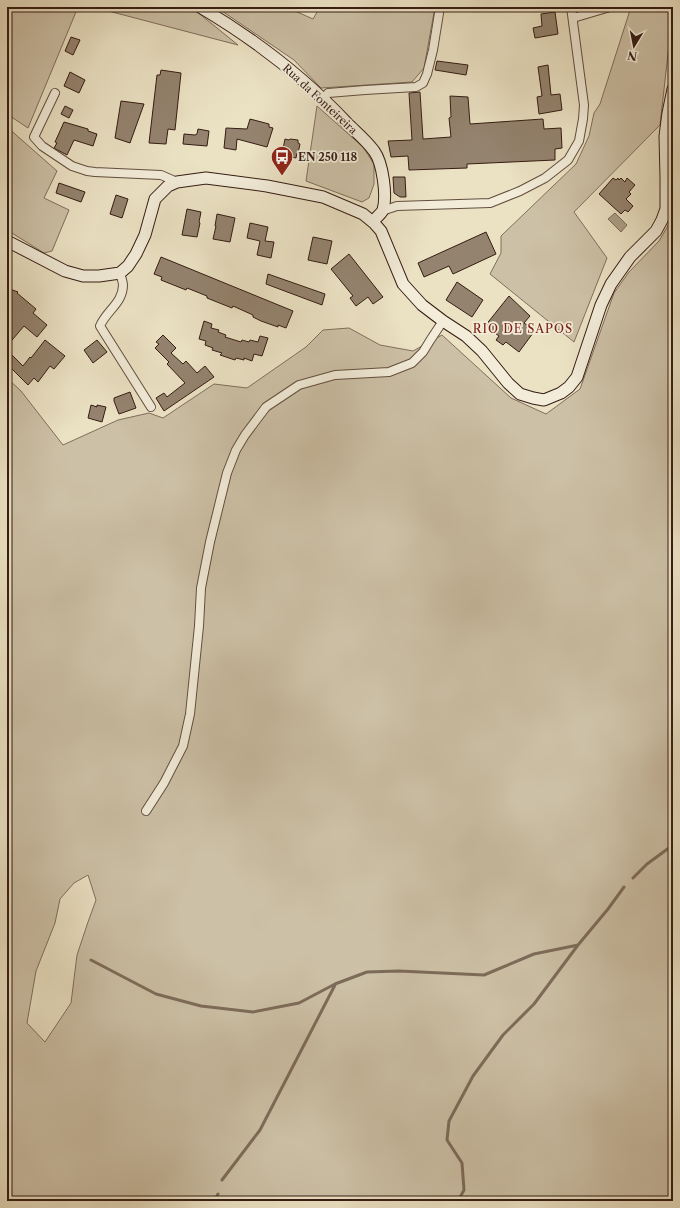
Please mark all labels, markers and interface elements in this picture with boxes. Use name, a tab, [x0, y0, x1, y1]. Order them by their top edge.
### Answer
north arrow	[614, 26, 654, 66]
text: N	[626, 48, 638, 64]
street label: Rua da Fonteireira	[280, 61, 360, 137]
bus stop icon: EN 250 118	[269, 144, 295, 177]
place label: EN 250 118	[298, 150, 358, 164]
district label: RIO DE SAPOS	[473, 321, 573, 336]

